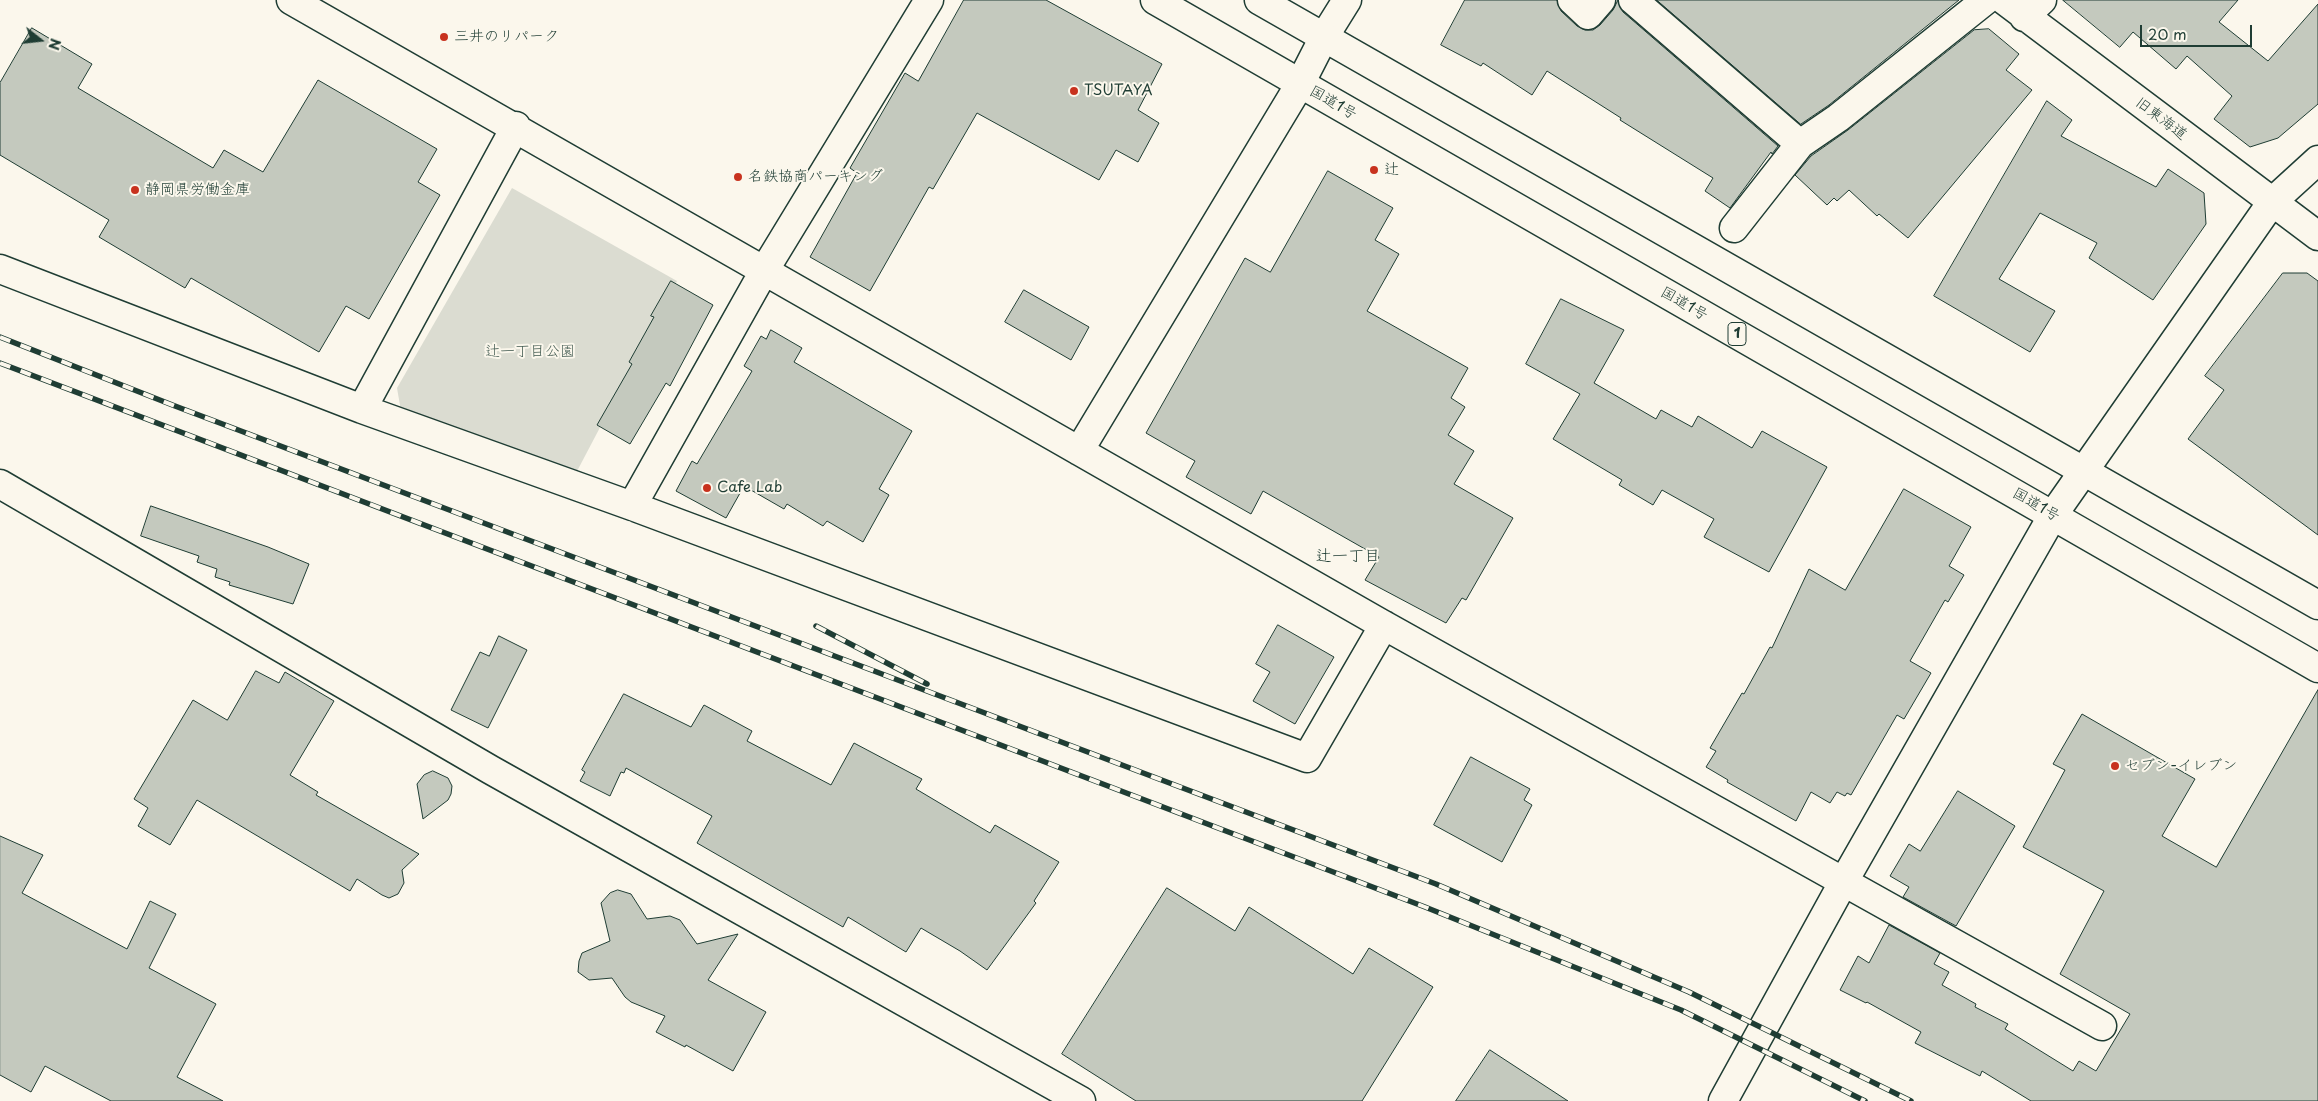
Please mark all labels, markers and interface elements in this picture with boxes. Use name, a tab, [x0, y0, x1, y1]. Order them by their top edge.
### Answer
north arrow	[15, 15, 65, 65]
scale bar	[2143, 15, 2256, 47]
text: 20 m	[2148, 22, 2187, 45]
place label: 三井のリパーク	[454, 28, 559, 46]
marker: 三井のリパーク	[438, 31, 450, 43]
text: N	[43, 36, 67, 52]
place label: TSUTAYA	[1084, 82, 1153, 100]
street label: 国道1号	[1306, 82, 1360, 124]
marker: TSUTAYA	[1068, 85, 1080, 97]
street label: 旧東海道	[2132, 94, 2190, 144]
place label: 辻	[1384, 161, 1399, 179]
marker: 辻	[1368, 164, 1380, 176]
place label: 名鉄協商パーキング	[748, 168, 883, 186]
marker: 名鉄協商パーキング	[732, 171, 744, 183]
place label: 静岡県労働金庫	[145, 181, 250, 199]
marker: 静岡県労働金庫	[129, 184, 141, 196]
street label: 国道1号	[1657, 283, 1711, 325]
road number: 1	[1728, 322, 1746, 346]
park label: 辻一丁目公園	[485, 343, 575, 361]
place label: Cafe Lab	[717, 479, 782, 497]
marker: Cafe Lab	[701, 482, 713, 494]
street label: 国道1号	[2009, 484, 2063, 526]
district label: 辻一丁目	[1316, 547, 1380, 567]
place label: セブン-イレブン	[2125, 757, 2237, 775]
marker: セブン-イレブン	[2109, 760, 2121, 772]

